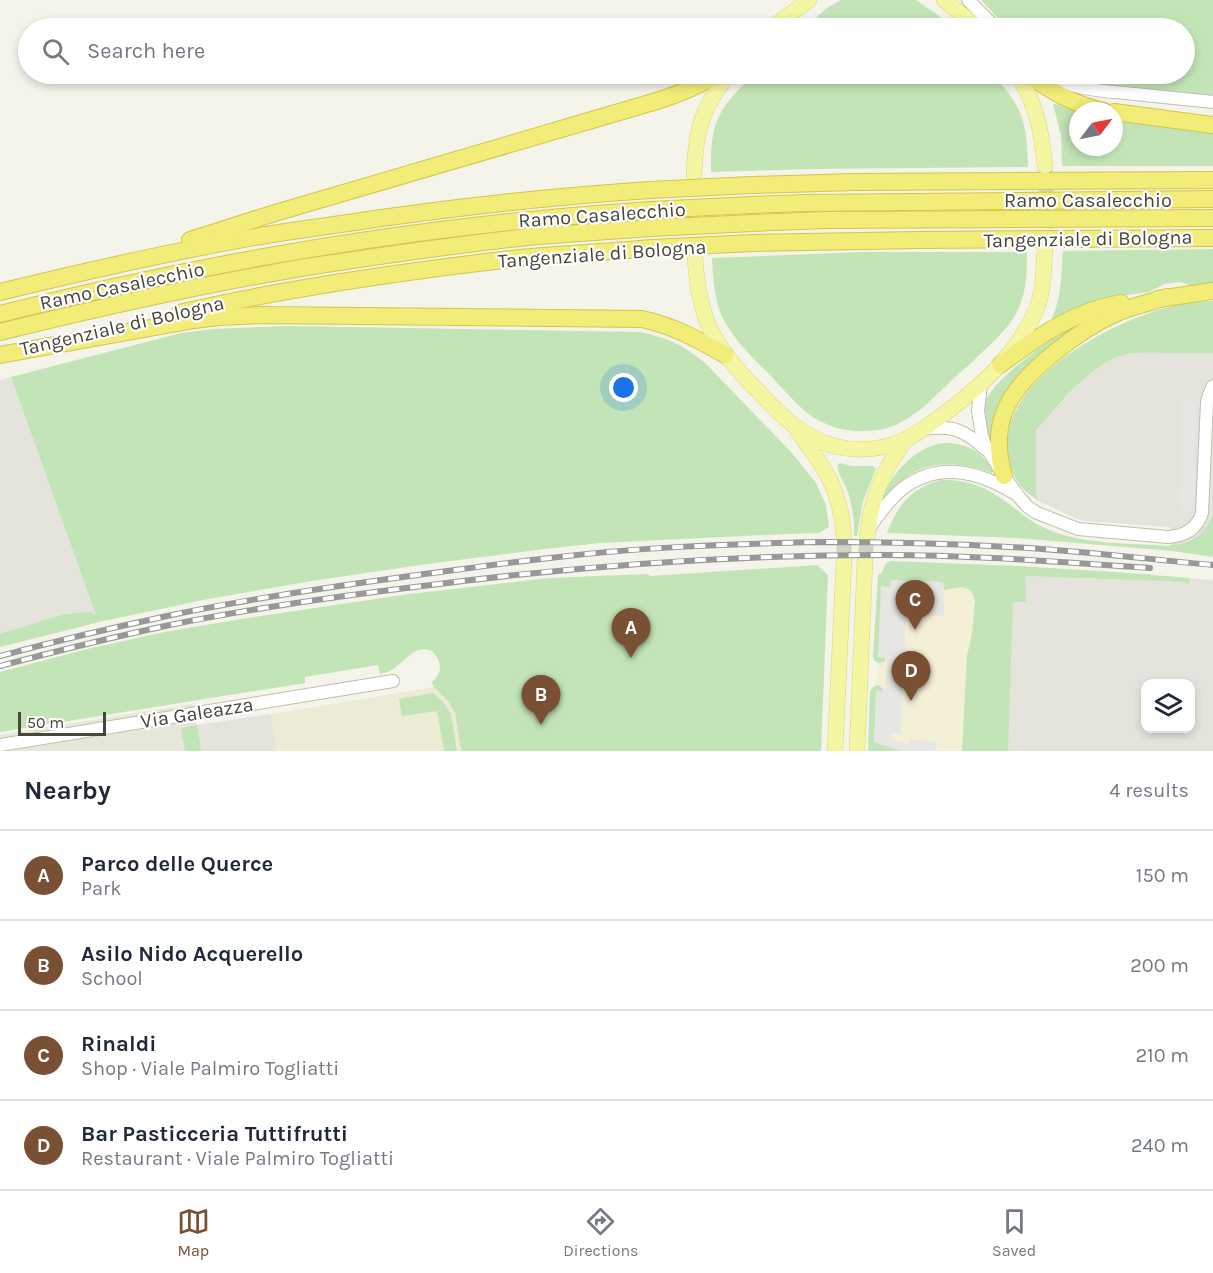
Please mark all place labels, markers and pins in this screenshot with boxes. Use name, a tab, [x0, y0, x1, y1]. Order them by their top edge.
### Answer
pin: C	[896, 580, 934, 630]
pin: A	[612, 608, 650, 658]
pin: D	[892, 652, 930, 701]
pin: B	[522, 676, 560, 725]

